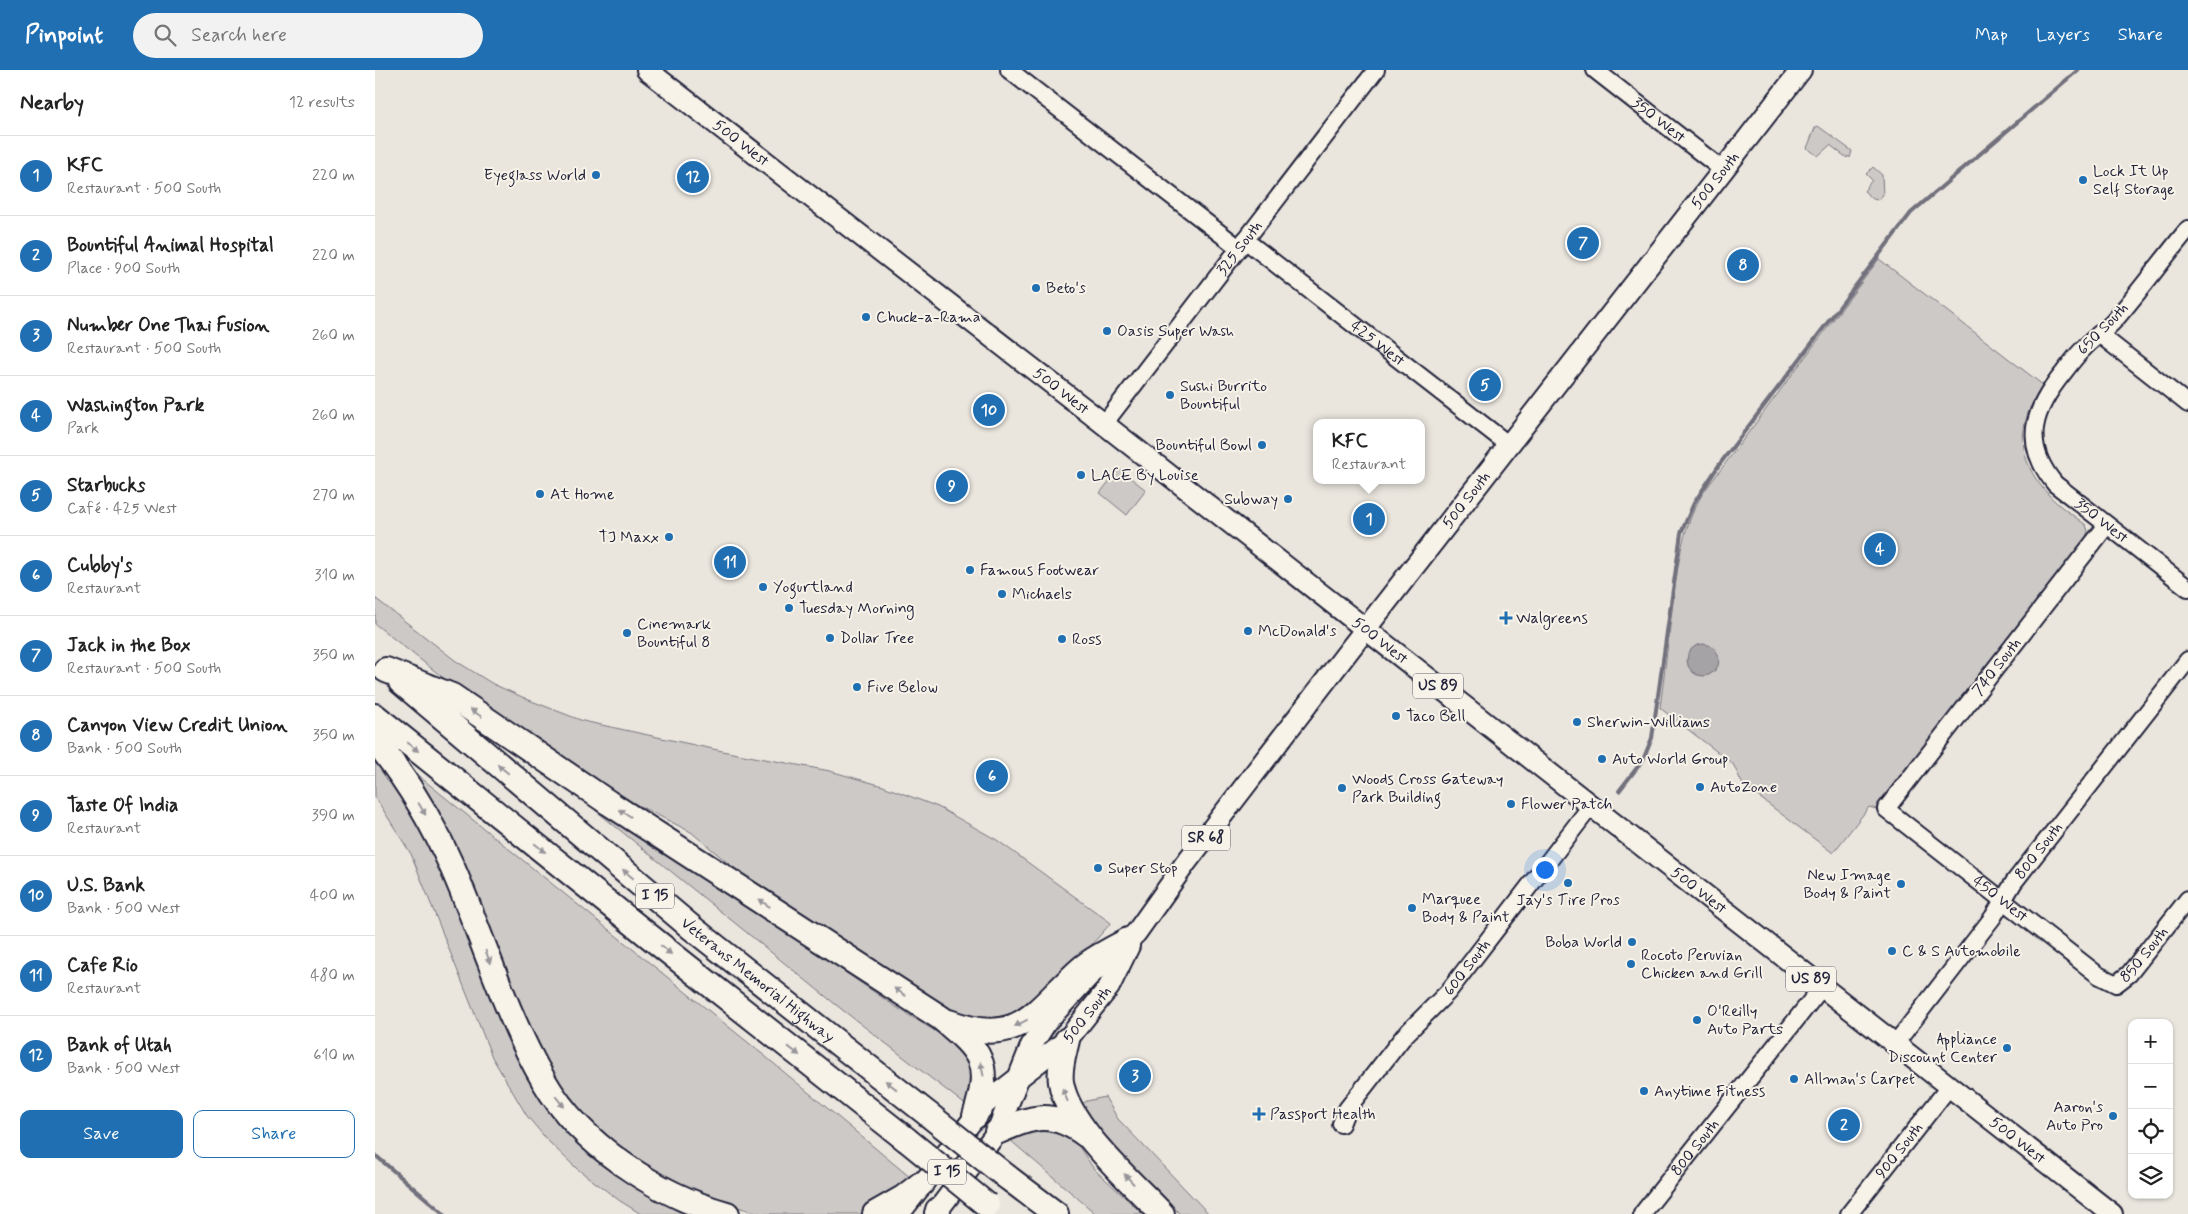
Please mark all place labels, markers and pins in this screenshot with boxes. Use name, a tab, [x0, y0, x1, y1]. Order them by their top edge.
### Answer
pin: 12	[677, 158, 709, 196]
place label: Lock It Up Self Storage	[2093, 161, 2175, 200]
place label: Eyeglass World	[484, 165, 586, 187]
marker: Eyeglass World	[590, 169, 602, 181]
marker: Lock It Up Self Storage	[2077, 174, 2089, 186]
pin: 7	[1567, 224, 1599, 262]
pin: 8	[1727, 246, 1759, 284]
place label: Beto's	[1046, 278, 1086, 299]
marker: Beto's	[1030, 282, 1042, 294]
place label: Chuck-a-Rama	[876, 307, 981, 328]
marker: Chuck-a-Rama	[860, 311, 872, 323]
place label: Oasis Super Wash	[1117, 321, 1234, 342]
marker: Oasis Super Wash	[1101, 325, 1113, 337]
pin: 5	[1469, 366, 1501, 404]
place label: Sushi Burrito Bountiful	[1180, 376, 1267, 415]
marker: Sushi Burrito Bountiful	[1164, 389, 1176, 401]
pin: 10	[973, 391, 1005, 429]
place label: Bountiful Bowl	[1156, 435, 1252, 456]
marker: Bountiful Bowl	[1256, 439, 1268, 451]
place label: LACE By Louise	[1091, 465, 1199, 486]
pin: 9	[936, 467, 968, 505]
marker: LACE By Louise	[1075, 469, 1087, 481]
place label: At Home	[550, 484, 615, 505]
marker: At Home	[534, 488, 546, 500]
place label: Subway	[1224, 489, 1278, 510]
marker: Subway	[1282, 493, 1294, 505]
pin: 1	[1353, 500, 1385, 538]
place label: TJ Maxx	[599, 527, 659, 548]
pin: 4	[1864, 530, 1896, 568]
marker: TJ Maxx	[663, 531, 675, 543]
pin: 11	[714, 543, 746, 581]
place label: Famous Footwear	[980, 560, 1099, 581]
marker: Famous Footwear	[964, 564, 976, 576]
place label: Yogurtland	[773, 577, 853, 599]
marker: Yogurtland	[757, 581, 769, 593]
place label: Michaels	[1012, 584, 1072, 605]
marker: Michaels	[996, 588, 1008, 600]
place label: Tuesday Morning	[799, 598, 915, 620]
marker: Tuesday Morning	[783, 602, 795, 614]
place label: Walgreens	[1516, 608, 1588, 630]
marker: Walgreens	[1500, 612, 1512, 624]
place label: Cinemark Bountiful 8	[637, 614, 711, 653]
place label: McDonald's	[1258, 621, 1337, 642]
marker: McDonald's	[1242, 625, 1254, 637]
marker: Cinemark Bountiful 8	[621, 627, 633, 639]
place label: Dollar Tree	[840, 628, 914, 649]
place label: Ross	[1072, 629, 1102, 650]
marker: Dollar Tree	[824, 632, 836, 644]
marker: Ross	[1056, 633, 1068, 645]
place label: Five Below	[867, 677, 938, 698]
marker: Five Below	[851, 681, 863, 693]
place label: Taco Bell	[1406, 706, 1465, 727]
marker: Taco Bell	[1390, 710, 1402, 722]
place label: Sherwin-Williams	[1587, 712, 1710, 733]
marker: Sherwin-Williams	[1571, 716, 1583, 728]
place label: Auto World Group	[1612, 749, 1728, 770]
marker: Auto World Group	[1596, 753, 1608, 765]
pin: 6	[976, 757, 1008, 795]
place label: Woods Cross Gateway Park Building	[1352, 769, 1503, 809]
place label: AutoZone	[1710, 777, 1777, 798]
marker: AutoZone	[1694, 781, 1706, 793]
marker: Woods Cross Gateway Park Building	[1336, 782, 1348, 794]
place label: Flower Patch	[1521, 794, 1613, 815]
marker: Flower Patch	[1505, 798, 1517, 810]
place label: Super Stop	[1108, 858, 1178, 879]
marker: Super Stop	[1092, 862, 1104, 874]
place label: New Image Body & Paint	[1803, 865, 1891, 904]
marker: Jay's Tire Pros	[1562, 877, 1574, 889]
marker: New Image Body & Paint	[1895, 878, 1907, 890]
place label: Marquee Body & Paint	[1422, 889, 1510, 928]
place label: Jay's Tire Pros	[1516, 890, 1620, 911]
marker: Marquee Body & Paint	[1406, 902, 1418, 914]
place label: Boba World	[1545, 932, 1622, 953]
marker: Boba World	[1626, 936, 1638, 948]
place label: C & S Automobile	[1902, 941, 2021, 962]
place label: Rocoto Peruvian Chicken and Grill	[1641, 945, 1763, 984]
marker: C & S Automobile	[1886, 945, 1898, 957]
marker: Rocoto Peruvian Chicken and Grill	[1625, 958, 1637, 970]
place label: O'Reilly Auto Parts	[1707, 1001, 1783, 1040]
marker: O'Reilly Auto Parts	[1691, 1014, 1703, 1026]
place label: Appliance Discount Center	[1888, 1029, 1998, 1068]
marker: Appliance Discount Center	[2001, 1042, 2013, 1054]
pin: 3	[1119, 1057, 1151, 1095]
place label: Allman's Carpet	[1804, 1069, 1915, 1090]
marker: Allman's Carpet	[1788, 1073, 1800, 1085]
place label: Anytime Fitness	[1654, 1081, 1765, 1102]
marker: Anytime Fitness	[1638, 1085, 1650, 1097]
place label: Aaron's Auto Pro	[2046, 1097, 2103, 1136]
place label: Passport Health	[1270, 1104, 1375, 1125]
pin: 2	[1828, 1106, 1860, 1144]
marker: Passport Health	[1252, 1107, 1266, 1121]
marker: Aaron's Auto Pro	[2107, 1110, 2119, 1122]

